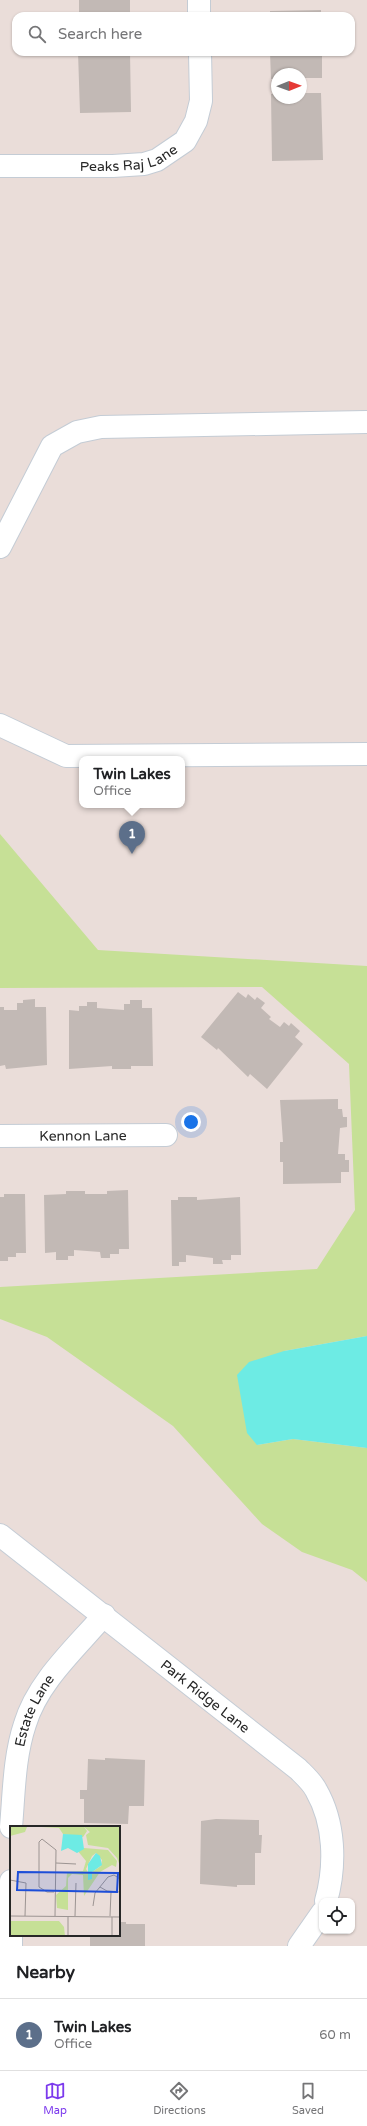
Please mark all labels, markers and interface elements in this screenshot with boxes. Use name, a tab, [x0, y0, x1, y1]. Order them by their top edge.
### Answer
search box	[12, 12, 355, 56]
icon: search	[26, 23, 48, 45]
text: Search here	[58, 25, 142, 43]
north arrow	[271, 68, 307, 104]
street label: Peaks Raj Lane	[80, 140, 180, 175]
popup	[79, 756, 185, 808]
text: Twin Lakes	[93, 765, 171, 783]
text: Office	[93, 783, 131, 799]
pin: 1	[119, 821, 145, 854]
your location	[181, 1112, 201, 1132]
street label: Kennon Lane	[39, 1127, 127, 1144]
street label: Park Ridge Lane	[157, 1656, 253, 1736]
street label: Estate Lane	[11, 1671, 58, 1748]
inset map	[10, 1826, 120, 1936]
map controls	[319, 1898, 355, 1934]
button: locate	[319, 1898, 355, 1934]
text: Nearby	[16, 1962, 75, 1983]
text: Twin Lakes	[54, 2018, 132, 2036]
text: 1	[25, 2027, 33, 2043]
text: 60 m	[319, 2027, 351, 2043]
text: Office	[54, 2036, 92, 2052]
tab: Map	[43, 2080, 67, 2117]
tab: Directions	[153, 2080, 206, 2117]
tab: Saved	[292, 2080, 324, 2117]

